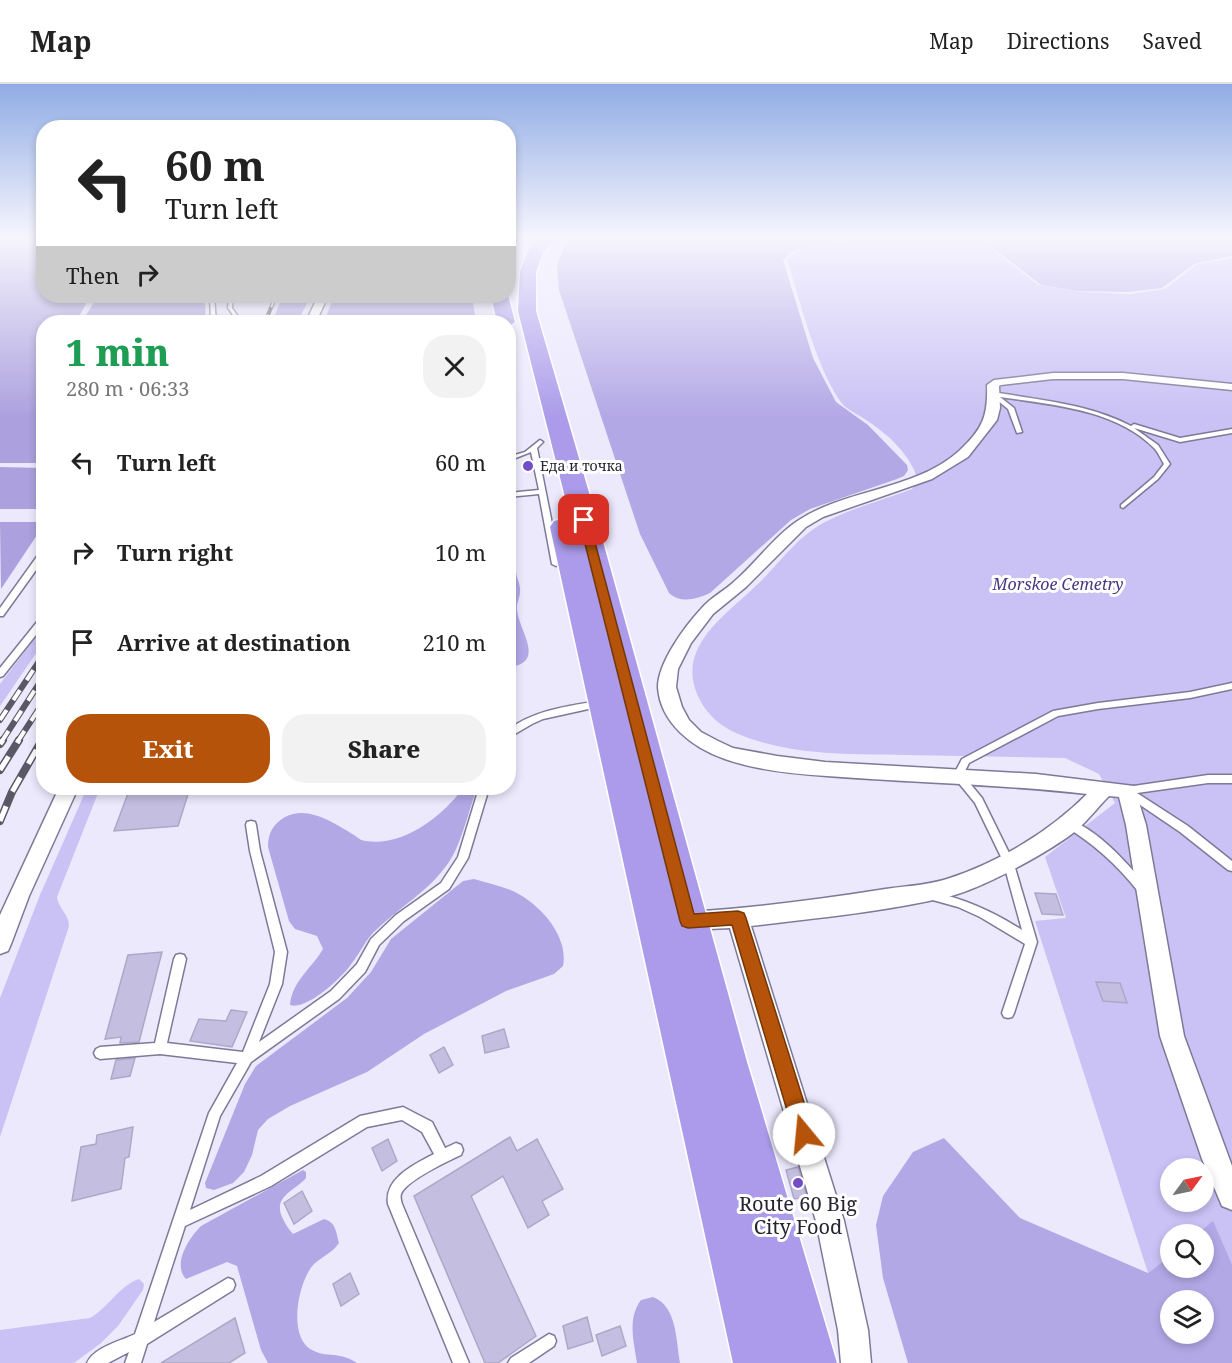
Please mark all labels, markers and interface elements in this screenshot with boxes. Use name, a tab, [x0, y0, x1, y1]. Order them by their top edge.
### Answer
text: Map	[30, 22, 92, 60]
text: Map	[929, 27, 974, 55]
text: Directions	[1007, 27, 1109, 55]
text: Saved	[1142, 27, 1202, 55]
text: 60 m	[165, 136, 265, 193]
icon: left	[66, 144, 144, 222]
text: Turn left	[165, 190, 278, 227]
icon: right	[131, 258, 164, 291]
text: Then	[66, 260, 119, 290]
text: 1 min	[66, 328, 169, 377]
button: close	[423, 335, 486, 398]
text: 280 m · 06:33	[66, 375, 189, 402]
icon: left	[66, 446, 99, 479]
text: Turn left	[117, 447, 216, 477]
text: 60 m	[435, 447, 486, 477]
place label: Еда и точка	[540, 456, 623, 475]
marker: Еда и точка	[521, 459, 535, 473]
pin	[558, 494, 609, 545]
icon: arrive	[567, 503, 600, 536]
icon: right	[66, 536, 99, 569]
text: Turn right	[117, 537, 233, 567]
text: 10 m	[435, 537, 486, 567]
park label: Morskoe Cemetry	[991, 573, 1124, 595]
icon: arrive	[66, 626, 99, 659]
text: Arrive at destination	[117, 627, 351, 657]
text: 210 m	[423, 627, 486, 657]
button: Exit	[66, 714, 270, 783]
button: Share	[282, 714, 486, 783]
position arrow	[772, 1102, 836, 1166]
north arrow	[1160, 1158, 1214, 1212]
map controls	[1160, 1158, 1214, 1344]
marker: Route 60 Big City Food	[791, 1176, 805, 1190]
place label: Route 60 Big City Food	[739, 1190, 857, 1240]
button: search	[1160, 1224, 1214, 1278]
button: layers	[1160, 1290, 1214, 1344]

